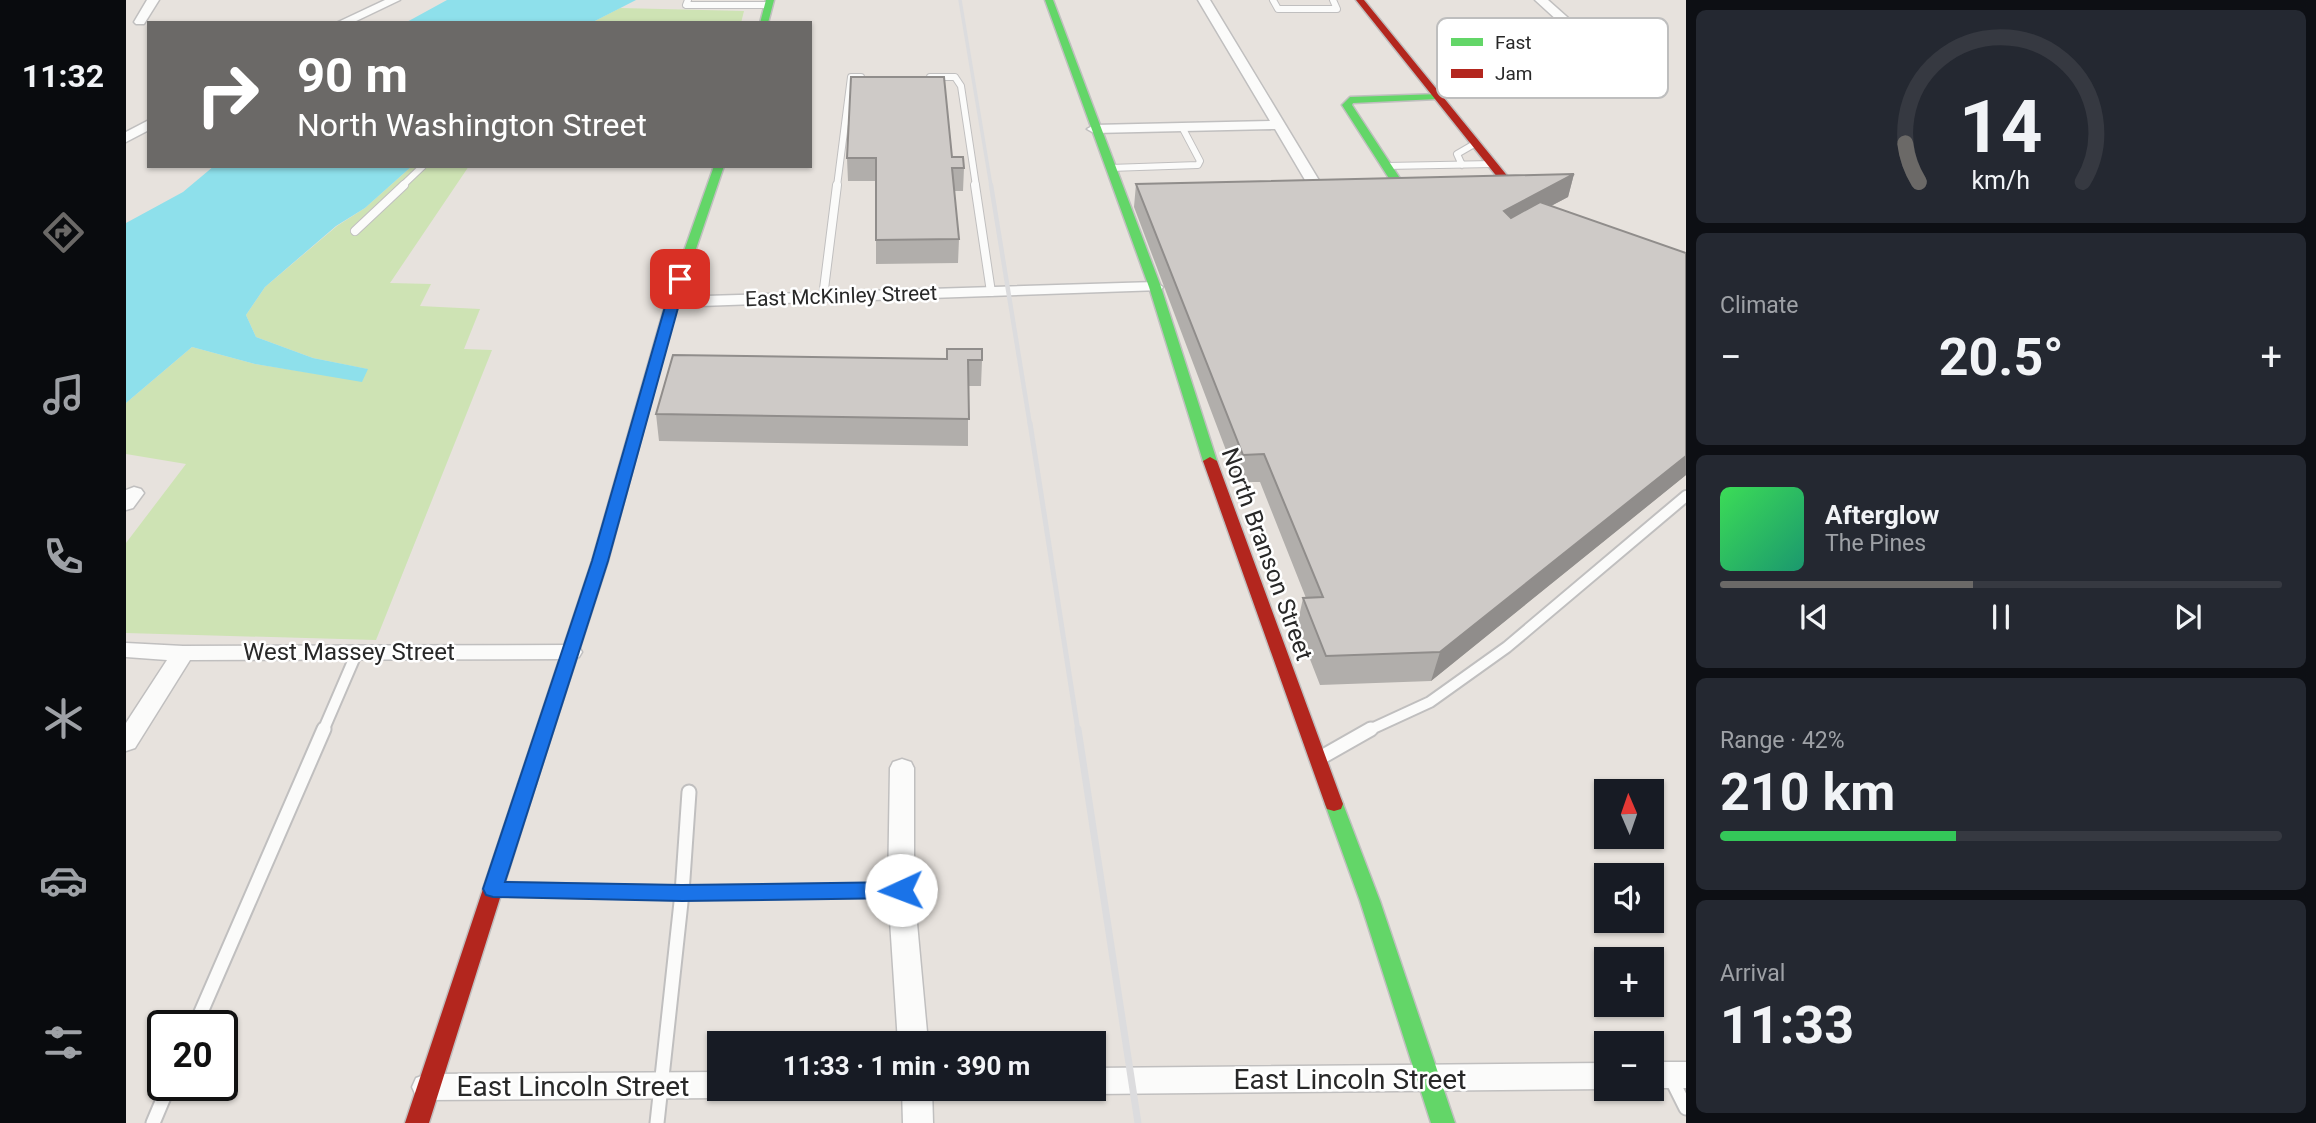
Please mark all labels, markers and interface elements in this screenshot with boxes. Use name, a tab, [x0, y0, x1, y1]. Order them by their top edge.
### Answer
legend	[1437, 18, 1668, 98]
text: Fast	[1495, 31, 1532, 54]
text: 90 m	[297, 47, 408, 104]
icon: right	[182, 49, 273, 140]
text: 11:32	[22, 57, 104, 95]
text: Jam	[1495, 62, 1532, 85]
text: 14	[1959, 85, 2043, 171]
text: North Washington Street	[297, 106, 647, 144]
text: km/h	[1972, 166, 2030, 195]
icon: directions	[39, 208, 88, 257]
pin	[650, 249, 710, 309]
icon: arrive	[661, 260, 699, 298]
street label: East McKinley Street	[745, 281, 938, 311]
text: Climate	[1720, 292, 1799, 319]
text: 20.5°	[1939, 327, 2064, 388]
text: −	[1720, 335, 1742, 379]
text: +	[2260, 335, 2282, 379]
icon: music	[39, 370, 88, 419]
street label: North Branson Street	[1216, 444, 1319, 664]
text: Afterglow	[1825, 500, 1939, 530]
text: The Pines	[1825, 530, 1926, 557]
icon: phone	[39, 532, 88, 581]
icon: previous	[1795, 598, 1833, 636]
icon: pause	[1982, 598, 2020, 636]
icon: next	[2169, 598, 2207, 636]
street label: West Massey Street	[243, 638, 455, 666]
icon: climate	[39, 694, 88, 743]
text: Range · 42%	[1720, 727, 1845, 754]
text: 210 km	[1720, 762, 1895, 823]
north arrow	[1594, 779, 1664, 849]
map controls	[1594, 779, 1664, 1101]
position arrow	[864, 853, 938, 927]
icon: car	[39, 856, 88, 905]
button: sound	[1594, 863, 1664, 933]
button: +	[1594, 947, 1664, 1017]
text: Arrival	[1720, 960, 1785, 987]
text: 11:33	[1720, 995, 1854, 1056]
speed limit sign: 20	[147, 1010, 238, 1101]
icon: filters	[39, 1018, 88, 1067]
button: −	[1594, 1031, 1664, 1101]
text: 11:33 · 1 min · 390 m	[783, 1051, 1030, 1081]
street label: East Lincoln Street	[1234, 1063, 1466, 1096]
street label: East Lincoln Street	[457, 1070, 689, 1103]

